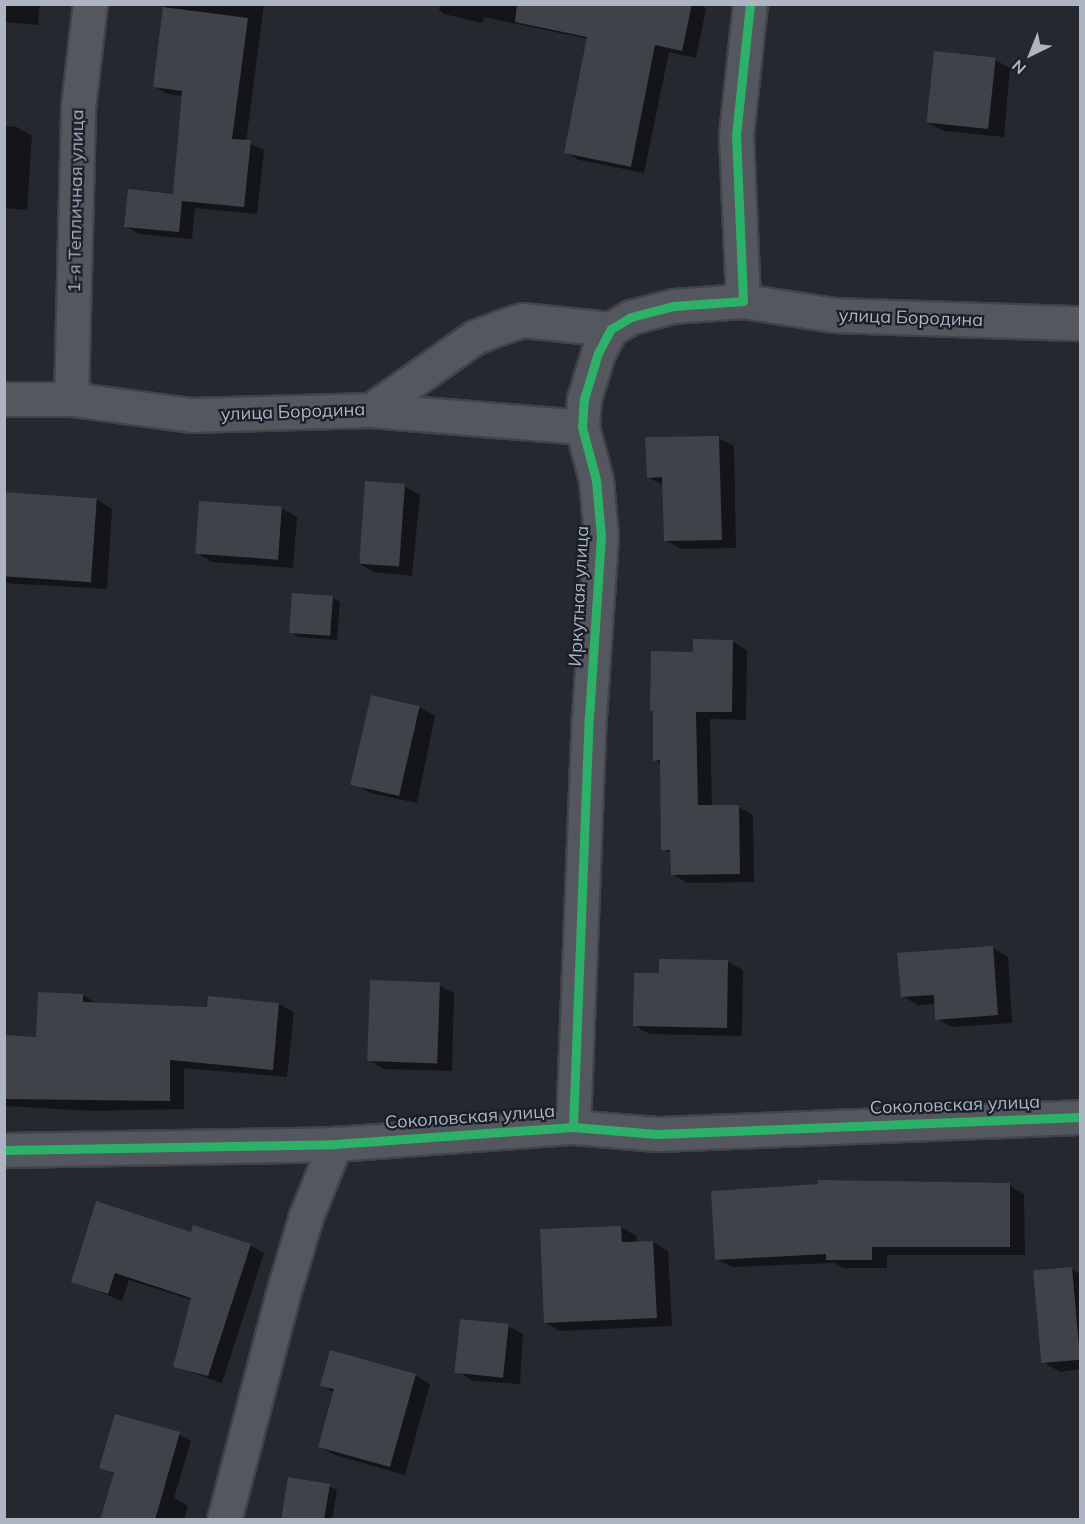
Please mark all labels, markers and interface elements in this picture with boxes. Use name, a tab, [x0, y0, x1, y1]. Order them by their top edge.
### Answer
north arrow	[1001, 24, 1061, 84]
text: N	[1007, 56, 1030, 79]
street label: 1-я Тепличная улица	[64, 109, 88, 293]
street label: улица Бородина	[838, 305, 984, 331]
street label: улица Бородина	[220, 399, 366, 425]
street label: Иркутная улица	[565, 525, 593, 667]
street label: Соколовская улица	[869, 1091, 1041, 1119]
street label: Соколовская улица	[384, 1100, 556, 1134]

